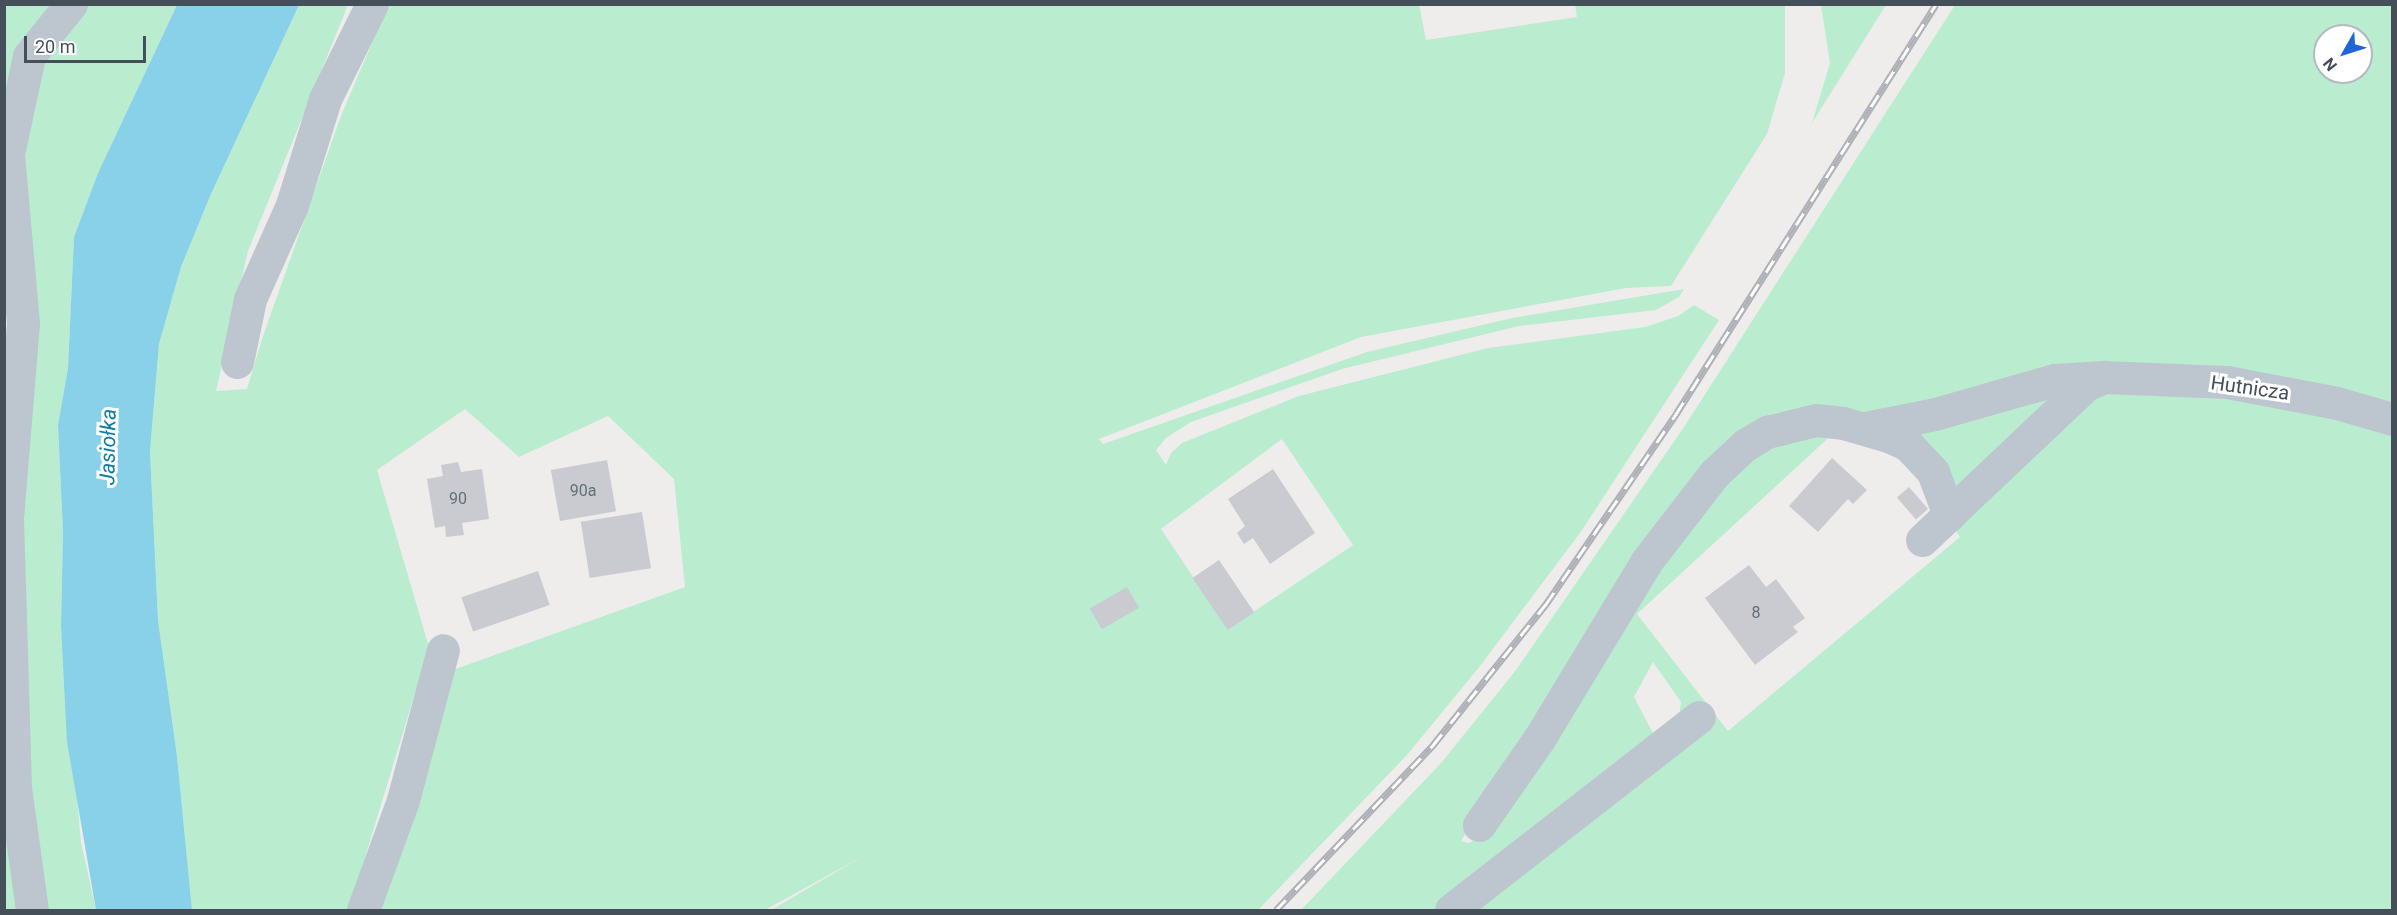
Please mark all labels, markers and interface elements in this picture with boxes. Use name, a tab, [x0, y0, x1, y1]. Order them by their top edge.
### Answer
scale bar	[27, 24, 148, 62]
north arrow	[2313, 24, 2373, 84]
text: 20 m	[35, 36, 75, 57]
text: N	[2319, 54, 2341, 75]
street label: Hutnicza	[2209, 371, 2291, 405]
water label: Jasiołka	[95, 409, 121, 485]
house number: 90a	[570, 481, 596, 501]
house number: 90	[449, 489, 467, 509]
house number: 8	[1752, 603, 1760, 623]

